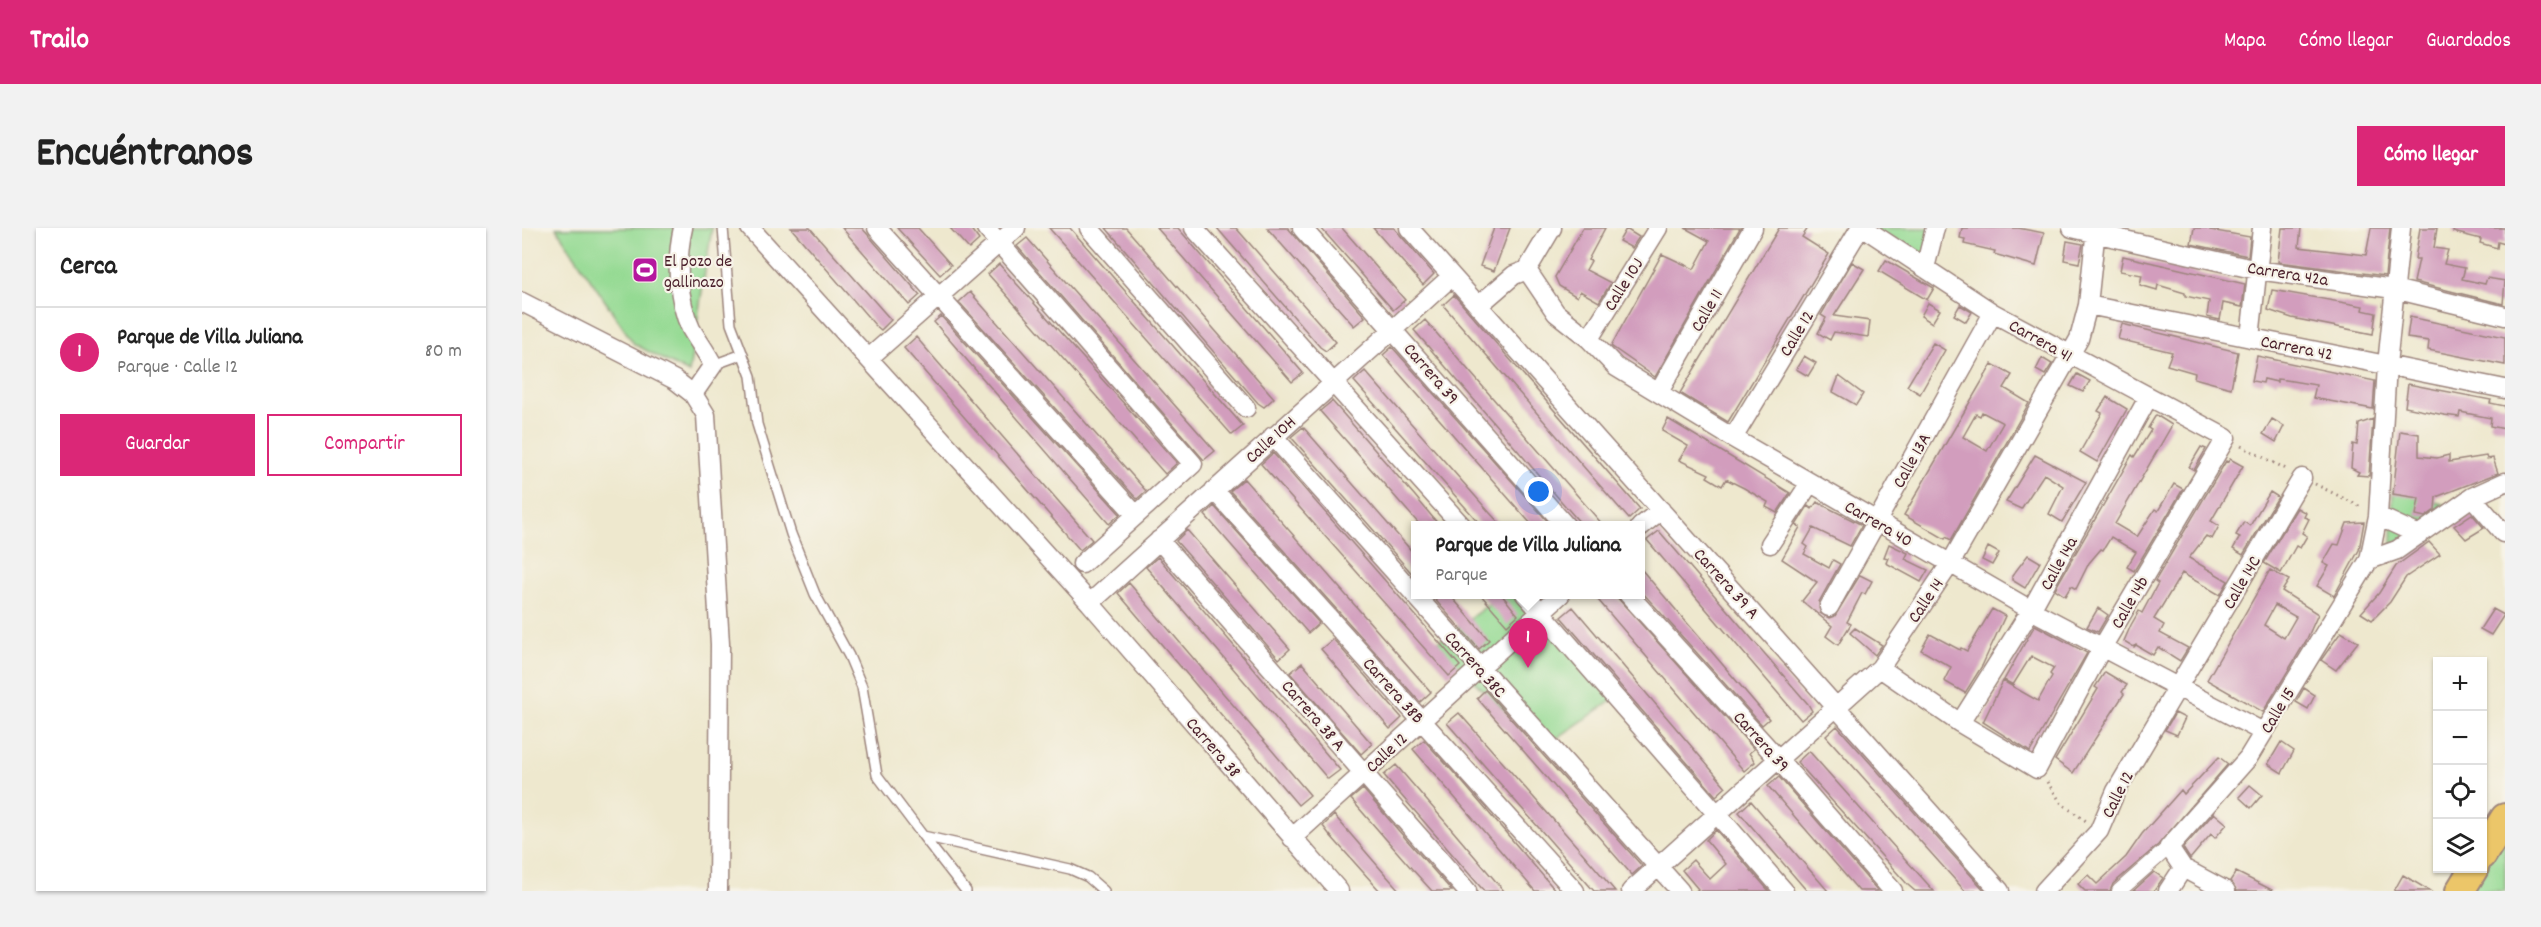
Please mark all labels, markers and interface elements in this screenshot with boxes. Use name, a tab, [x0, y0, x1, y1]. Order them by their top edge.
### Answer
text: Trailo	[30, 22, 89, 62]
text: Mapa	[2224, 27, 2266, 57]
text: Cómo llegar	[2299, 27, 2393, 57]
text: Guardados	[2426, 27, 2511, 57]
text: Encuéntranos	[36, 126, 254, 186]
button: Cómo llegar	[2357, 126, 2505, 186]
text: Cerca	[60, 249, 117, 286]
place label: El pozo de gallinazo	[664, 250, 732, 296]
street label: Calle 10J	[1599, 254, 1651, 317]
sports icon: El pozo de gallinazo	[630, 255, 660, 285]
street label: Carrera 42a	[2245, 257, 2330, 294]
street label: Calle 11	[1686, 285, 1730, 337]
street label: Calle 12	[1775, 307, 1822, 362]
street label: Carrera 41	[2003, 314, 2076, 370]
text: Parque de Villa Juliana	[117, 323, 302, 354]
street label: Carrera 42	[2258, 330, 2335, 369]
text: 1	[77, 338, 82, 366]
text: 80 m	[425, 338, 462, 366]
street label: Carrera 39	[1396, 338, 1464, 411]
text: Parque · Calle 12	[117, 354, 238, 382]
street label: Calle 10H	[1241, 411, 1303, 471]
button: Guardar	[60, 414, 255, 476]
button: Compartir	[267, 414, 462, 476]
street label: Calle 13A	[1888, 429, 1939, 493]
your location	[1524, 477, 1553, 506]
street label: Carrera 40	[1839, 496, 1917, 555]
popup	[1411, 521, 1645, 599]
text: Parque de Villa Juliana	[1435, 531, 1621, 562]
street label: Calle 14a	[2035, 532, 2085, 596]
street label: Carrera 39 A	[1686, 544, 1764, 626]
street label: Calle 14C	[2218, 552, 2269, 615]
text: Parque	[1435, 562, 1487, 590]
street label: Calle 14b	[2106, 572, 2156, 634]
street label: Calle 14	[1903, 574, 1951, 629]
pin: 1	[1508, 618, 1548, 668]
street label: Carrera 38C	[1437, 627, 1511, 705]
street label: Carrera 38B	[1356, 653, 1429, 730]
map controls	[2433, 657, 2487, 873]
button: +	[2433, 657, 2487, 711]
street label: Carrera 38 A	[1274, 676, 1350, 758]
street label: Calle 15	[2255, 683, 2303, 739]
street label: Carrera 39	[1726, 707, 1794, 779]
button: −	[2433, 711, 2487, 765]
street label: Carrera 38	[1179, 713, 1246, 784]
street label: Calle 12	[1361, 728, 1414, 780]
button: locate	[2433, 765, 2487, 819]
street label: Calle 12	[2097, 767, 2142, 823]
button: layers	[2433, 819, 2487, 873]

